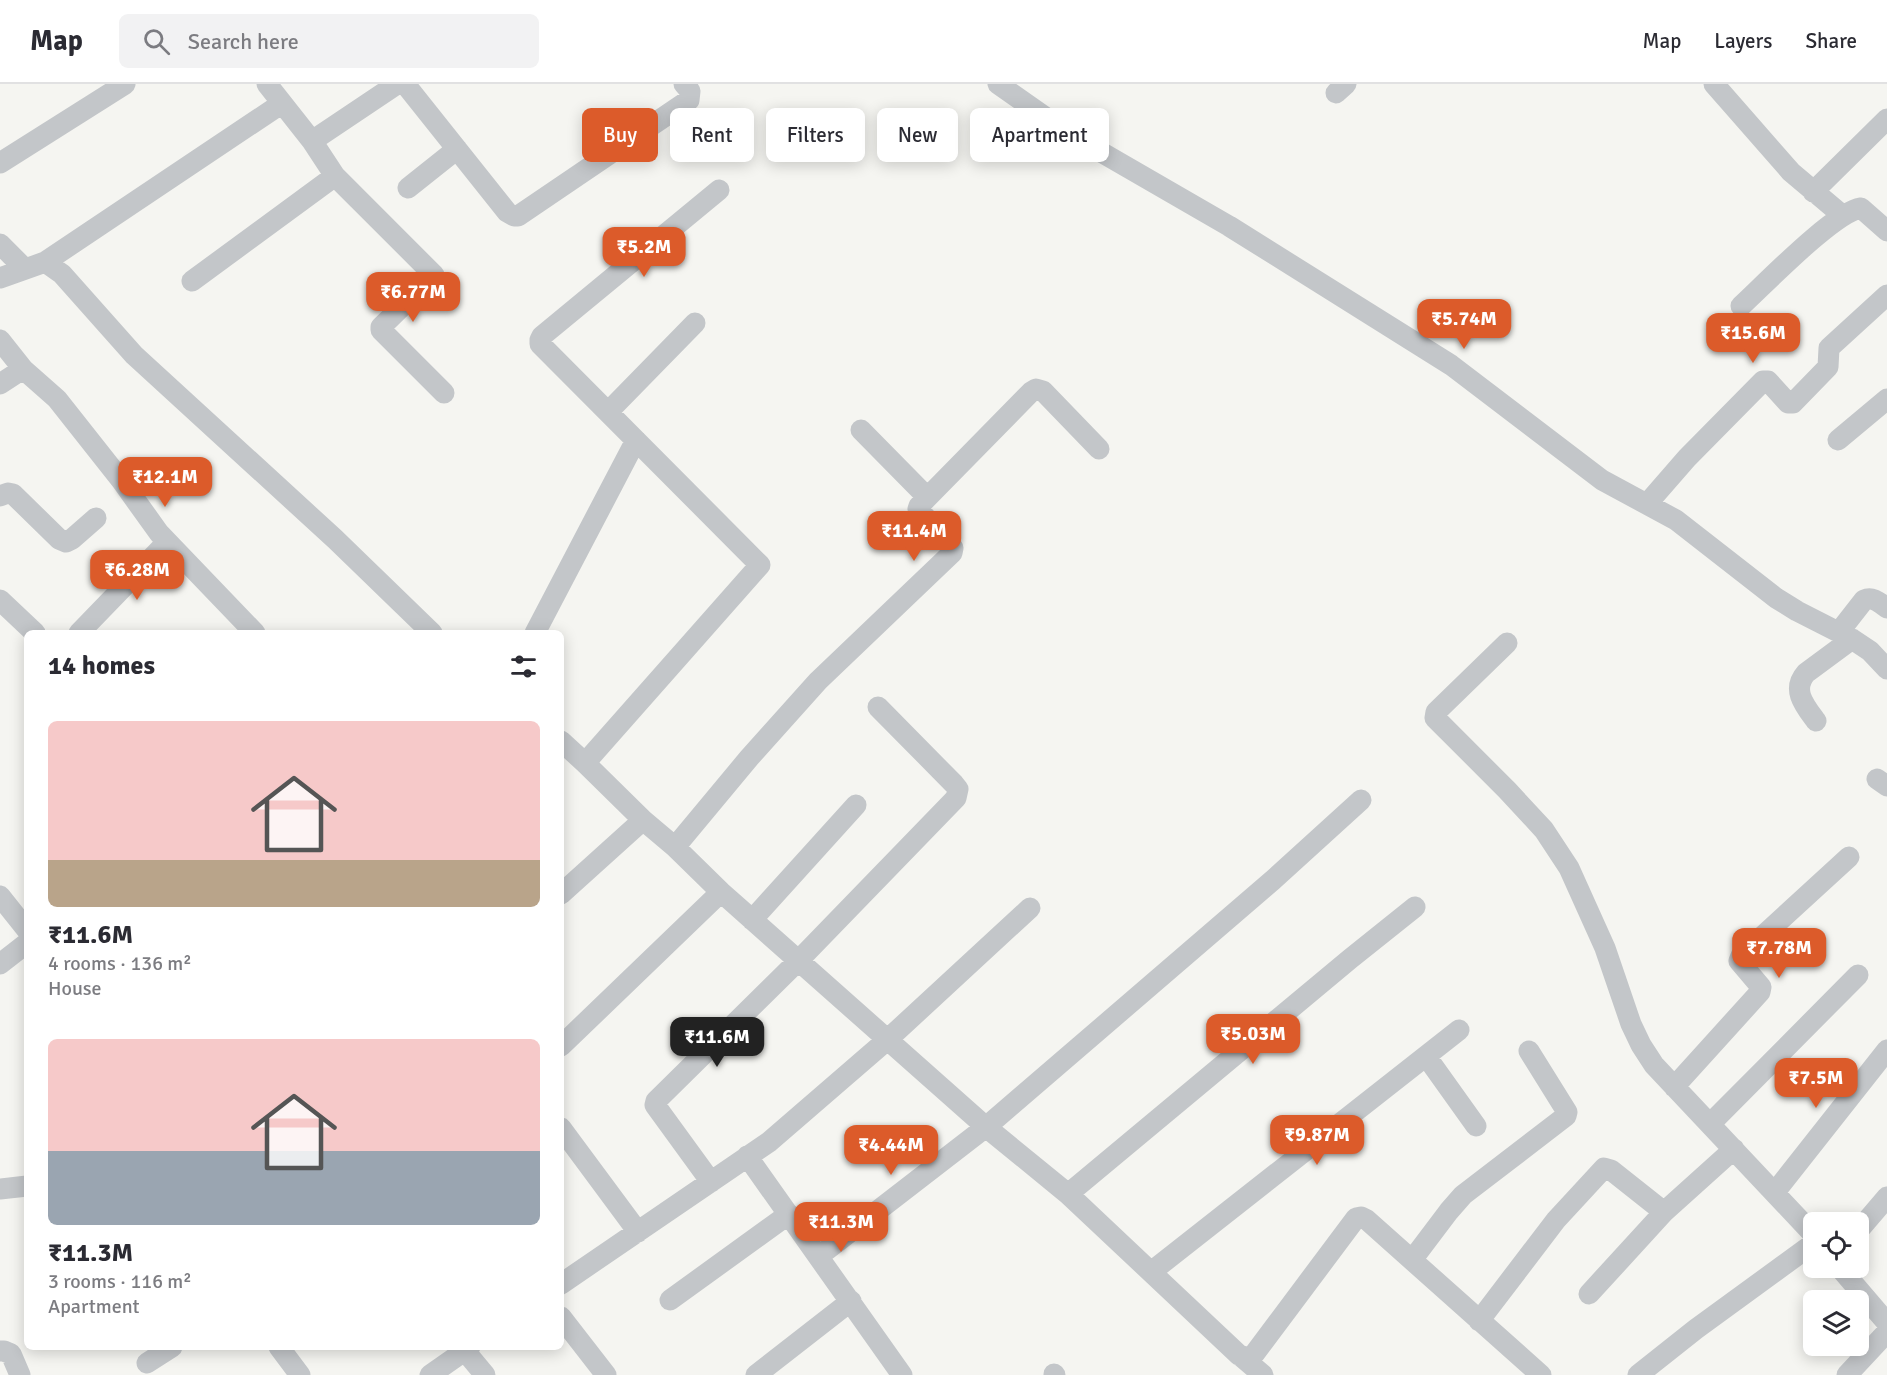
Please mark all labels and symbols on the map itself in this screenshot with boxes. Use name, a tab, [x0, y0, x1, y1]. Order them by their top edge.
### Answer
pin: ₹5.2M	[602, 227, 686, 278]
pin: ₹6.77M	[364, 272, 462, 323]
pin: ₹5.74M	[1415, 299, 1513, 350]
pin: ₹15.6M	[1704, 313, 1802, 364]
pin: ₹12.1M	[116, 457, 214, 508]
pin: ₹11.4M	[865, 511, 963, 562]
pin: ₹6.28M	[88, 550, 186, 601]
pin: ₹7.78M	[1730, 928, 1828, 979]
pin: ₹5.03M	[1204, 1014, 1302, 1065]
pin: ₹11.6M	[668, 1017, 766, 1068]
pin: ₹7.5M	[1774, 1058, 1858, 1109]
pin: ₹9.87M	[1268, 1115, 1366, 1166]
pin: ₹4.44M	[842, 1125, 940, 1176]
pin: ₹11.3M	[792, 1202, 890, 1253]

